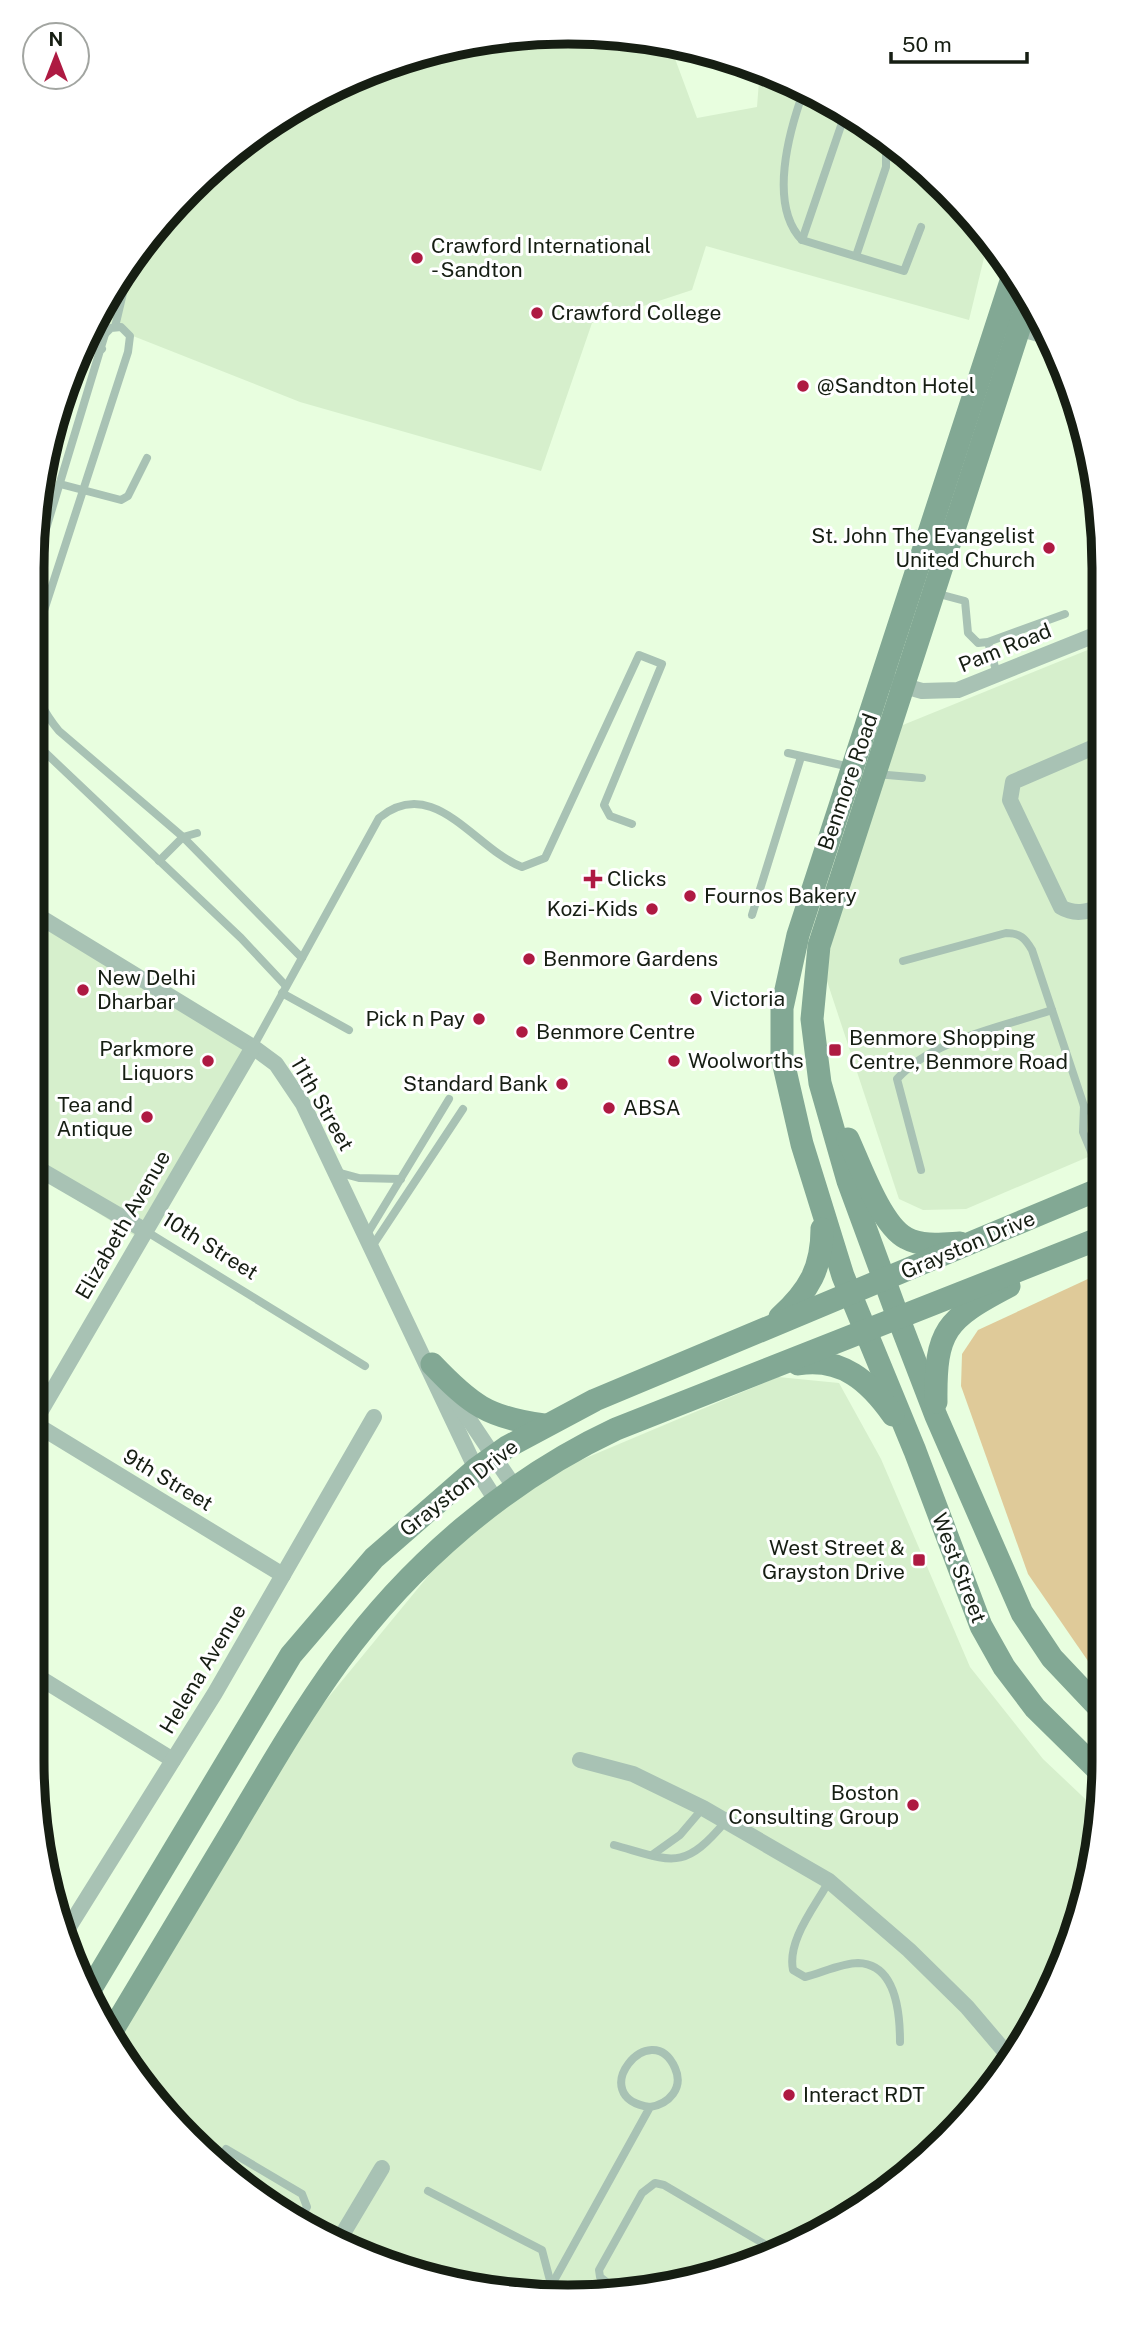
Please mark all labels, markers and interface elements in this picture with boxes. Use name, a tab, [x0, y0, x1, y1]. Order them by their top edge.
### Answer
north arrow	[21, 21, 91, 91]
scale bar	[891, 21, 1028, 65]
text: N	[49, 28, 63, 50]
text: 50 m	[902, 32, 952, 57]
place label: Crawford International - Sandton	[431, 233, 651, 282]
marker: Crawford International - Sandton	[409, 250, 425, 266]
place label: Crawford College	[551, 300, 721, 325]
marker: Crawford College	[529, 305, 545, 321]
place label: @Sandton Hotel	[817, 373, 975, 398]
marker: @Sandton Hotel	[795, 378, 811, 394]
place label: St. John The Evangelist United Church	[811, 523, 1035, 572]
marker: St. John The Evangelist United Church	[1041, 540, 1057, 556]
street label: Pam Road	[955, 618, 1055, 677]
street label: Benmore Road	[812, 710, 883, 853]
place label: Clicks	[607, 866, 666, 891]
marker: Clicks	[585, 871, 601, 887]
place label: Fournos Bakery	[704, 883, 857, 908]
marker: Fournos Bakery	[682, 888, 698, 904]
place label: Kozi-Kids	[547, 896, 638, 921]
marker: Kozi-Kids	[644, 901, 660, 917]
place label: Benmore Gardens	[543, 946, 718, 971]
marker: Benmore Gardens	[521, 951, 537, 967]
place label: New Delhi Dharbar	[97, 965, 196, 1014]
marker: New Delhi Dharbar	[75, 982, 91, 998]
place label: Victoria	[710, 986, 785, 1011]
marker: Victoria	[688, 991, 704, 1007]
place label: Pick n Pay	[365, 1006, 465, 1031]
marker: Pick n Pay	[471, 1011, 487, 1027]
place label: Benmore Centre	[536, 1019, 695, 1044]
marker: Benmore Centre	[514, 1024, 530, 1040]
place label: Benmore Shopping Centre, Benmore Road	[849, 1025, 1068, 1074]
place label: Parkmore Liquors	[99, 1036, 194, 1085]
marker: Benmore Shopping Centre, Benmore Road	[827, 1042, 843, 1058]
place label: Woolworths	[688, 1048, 804, 1073]
marker: Parkmore Liquors	[200, 1053, 216, 1069]
street label: 11th Street	[286, 1053, 359, 1155]
marker: Woolworths	[666, 1053, 682, 1069]
place label: Standard Bank	[403, 1071, 548, 1096]
marker: Standard Bank	[554, 1076, 570, 1092]
place label: Tea and Antique	[56, 1092, 133, 1141]
place label: ABSA	[623, 1095, 681, 1120]
marker: ABSA	[601, 1100, 617, 1116]
marker: Tea and Antique	[139, 1109, 155, 1125]
street label: Elizabeth Avenue	[70, 1146, 175, 1304]
street label: Grayston Drive	[897, 1205, 1039, 1284]
street label: 10th Street	[158, 1206, 263, 1285]
street label: Grayston Drive	[395, 1434, 523, 1542]
street label: 9th Street	[119, 1443, 217, 1516]
street label: West Street	[927, 1509, 992, 1626]
place label: West Street & Grayston Drive	[762, 1535, 905, 1584]
marker: West Street & Grayston Drive	[911, 1552, 927, 1568]
street label: Helena Avenue	[154, 1600, 251, 1738]
place label: Boston Consulting Group	[728, 1780, 899, 1829]
marker: Boston Consulting Group	[905, 1797, 921, 1813]
place label: Interact RDT	[803, 2082, 925, 2107]
marker: Interact RDT	[781, 2087, 797, 2103]

